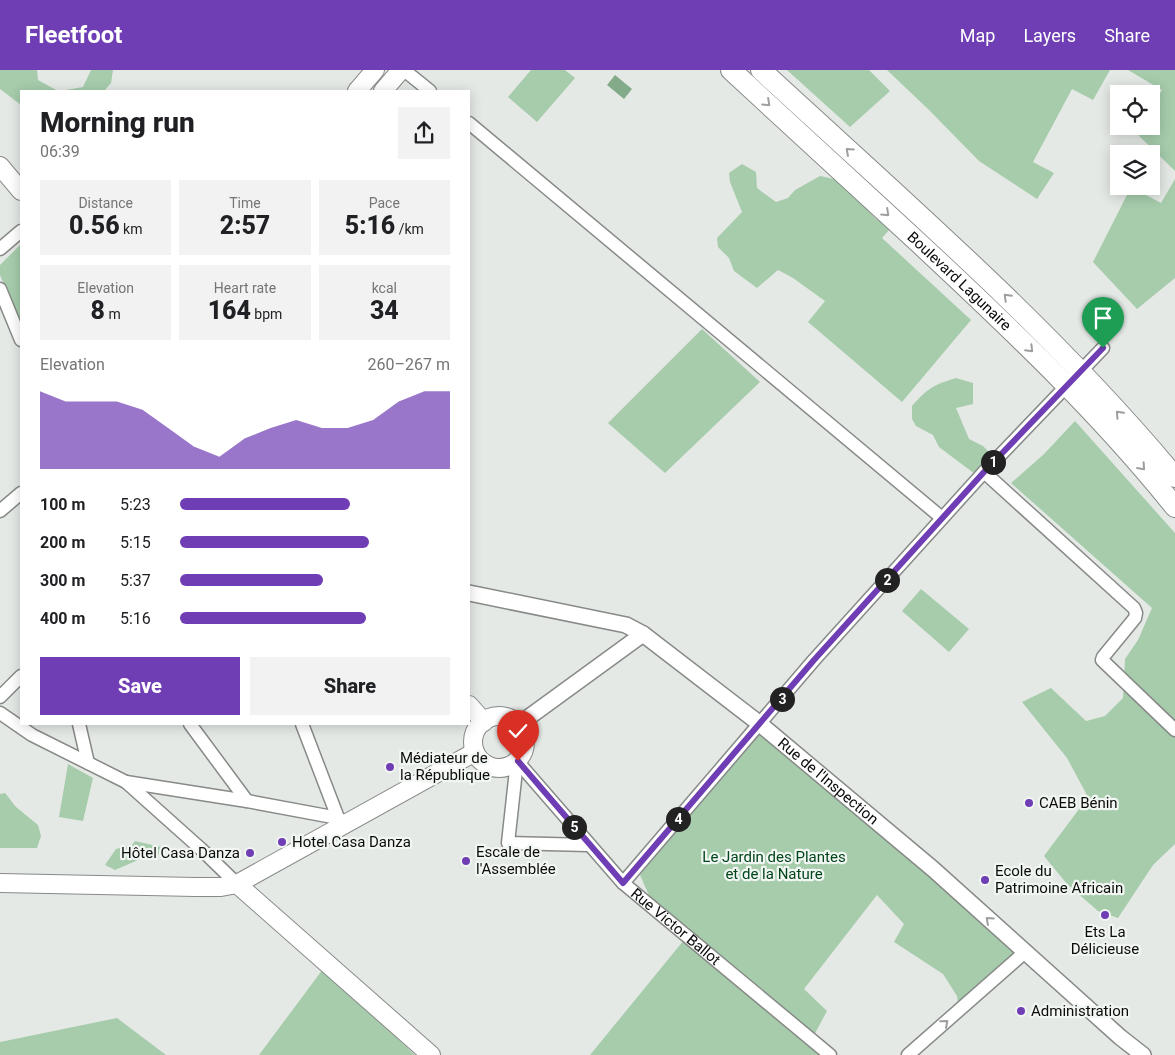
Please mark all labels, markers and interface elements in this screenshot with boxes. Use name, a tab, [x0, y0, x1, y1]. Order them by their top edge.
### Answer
text: Fleetfoot	[25, 21, 122, 49]
text: Map	[960, 25, 995, 46]
text: Layers	[1023, 25, 1076, 46]
text: Share	[1104, 25, 1150, 46]
map controls	[1110, 85, 1160, 195]
button: locate	[1110, 85, 1160, 135]
one-way arrow	[761, 97, 770, 106]
text: Morning run	[40, 106, 195, 139]
button: share	[398, 107, 450, 159]
text: 06:39	[40, 142, 80, 161]
button: layers	[1110, 145, 1160, 195]
one-way arrow	[846, 148, 855, 157]
text: Distance	[78, 195, 133, 211]
text: Time	[229, 195, 261, 211]
text: Pace	[369, 195, 400, 211]
one-way arrow	[881, 207, 890, 216]
text: 0.56	[69, 211, 120, 240]
text: 2:57	[220, 211, 270, 240]
text: 5:16	[345, 211, 395, 240]
text: km	[120, 221, 142, 237]
text: /km	[395, 221, 424, 237]
street label: Boulevard Lagunaire	[904, 228, 1015, 334]
text: Elevation	[77, 280, 134, 296]
text: Heart rate	[214, 280, 276, 296]
text: kcal	[372, 280, 397, 296]
one-way arrow	[1004, 294, 1013, 303]
text: 8	[91, 296, 105, 325]
text: 164	[208, 296, 251, 325]
text: 34	[370, 296, 399, 325]
pin	[1082, 297, 1124, 348]
icon: arrive	[1089, 304, 1117, 332]
text: m	[105, 306, 121, 322]
text: bpm	[251, 306, 282, 322]
one-way arrow	[1024, 343, 1033, 352]
text: Elevation	[40, 355, 105, 374]
text: 260–267 m	[368, 355, 450, 374]
one-way arrow	[1116, 411, 1125, 420]
pin: 1	[980, 450, 1006, 474]
text: 1	[989, 454, 998, 470]
one-way arrow	[1136, 461, 1145, 470]
text: 100 m	[40, 495, 85, 514]
text: 5:23	[120, 495, 151, 514]
text: 200 m	[40, 533, 85, 552]
text: 5:15	[120, 533, 151, 552]
pin: 2	[874, 568, 900, 592]
text: 300 m	[40, 571, 85, 590]
text: 5:37	[120, 571, 151, 590]
text: 2	[883, 572, 892, 588]
text: 400 m	[40, 609, 85, 628]
text: 5:16	[120, 609, 151, 628]
button: Save	[40, 657, 240, 715]
button: Share	[250, 657, 450, 715]
pin: 3	[770, 686, 794, 712]
text: 3	[778, 691, 787, 707]
pin	[497, 710, 539, 761]
icon: check	[504, 717, 532, 745]
street label: Rue de l'Inspection	[774, 734, 882, 828]
place label: Médiateur de la République	[400, 749, 490, 784]
marker: Médiateur de la République	[384, 761, 396, 773]
place label: CAEB Bénin	[1039, 794, 1118, 812]
marker: CAEB Bénin	[1023, 797, 1035, 809]
pin: 4	[666, 806, 690, 832]
text: 4	[674, 811, 683, 827]
pin: 5	[562, 814, 586, 840]
text: 5	[570, 819, 579, 835]
place label: Hotel Casa Danza	[292, 833, 411, 851]
marker: Hotel Casa Danza	[276, 836, 288, 848]
place label: Escale de l'Assemblée	[476, 843, 556, 878]
place label: Hôtel Casa Danza	[121, 844, 240, 862]
marker: Hôtel Casa Danza	[244, 847, 256, 859]
park label: Le Jardin des Plantes et de la Nature	[702, 848, 846, 883]
marker: Escale de l'Assemblée	[460, 855, 472, 867]
place label: Ecole du Patrimoine Africain	[995, 862, 1123, 897]
marker: Ecole du Patrimoine Africain	[979, 874, 991, 886]
street label: Rue Victor Ballot	[627, 884, 724, 969]
marker: Ets La Délicieuse	[1099, 909, 1111, 921]
one-way arrow	[985, 917, 994, 926]
place label: Ets La Délicieuse	[1071, 923, 1139, 958]
place label: Administration	[1031, 1002, 1129, 1020]
marker: Administration	[1015, 1005, 1027, 1017]
one-way arrow	[939, 1020, 948, 1029]

